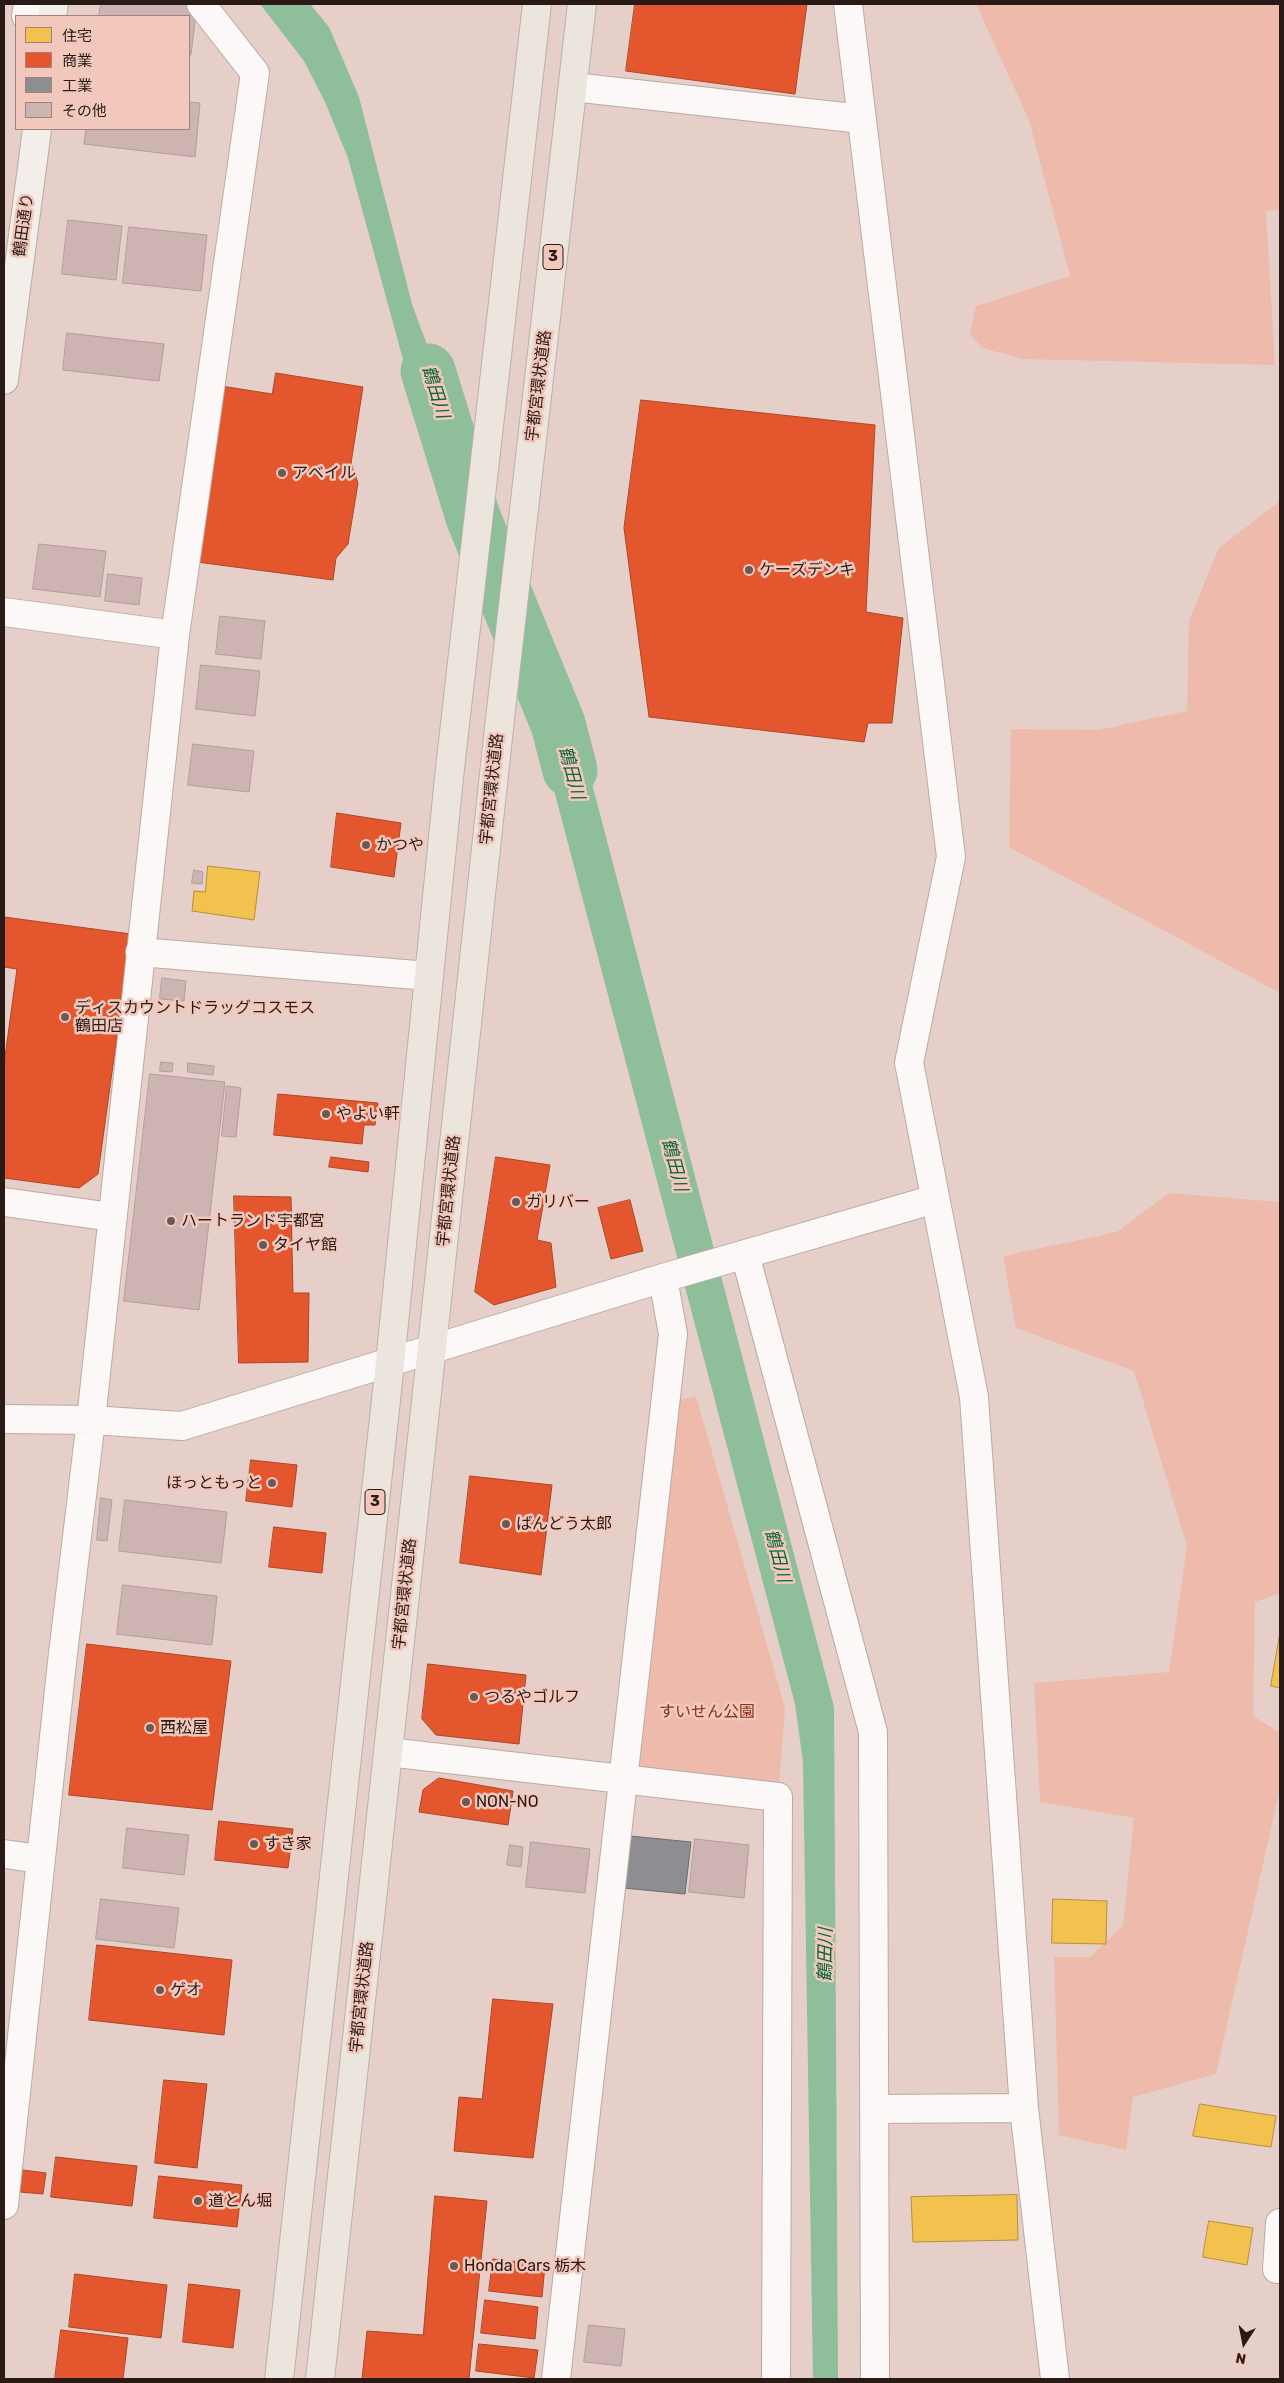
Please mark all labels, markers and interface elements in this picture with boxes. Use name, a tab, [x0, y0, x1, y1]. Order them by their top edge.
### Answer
legend	[15, 15, 190, 130]
text: 住宅	[62, 27, 92, 45]
text: 商業	[62, 52, 92, 70]
text: 工業	[62, 77, 92, 95]
text: その他	[62, 102, 107, 120]
street label: 鶴田通り	[10, 192, 38, 258]
road number: 3	[543, 244, 563, 270]
street label: 宇都宮環状道路	[523, 329, 555, 443]
water label: 鶴田川	[417, 363, 453, 421]
place label: アベイル	[292, 463, 356, 483]
marker: アベイル	[276, 467, 288, 479]
place label: ケーズデンキ	[759, 560, 855, 580]
marker: ケーズデンキ	[743, 564, 755, 576]
street label: 宇都宮環状道路	[477, 732, 507, 846]
water label: 鶴田川	[554, 744, 588, 802]
place label: かつや	[376, 835, 424, 855]
marker: かつや	[360, 839, 372, 851]
place label: ディスカウントドラッグコスモス 鶴田店	[75, 998, 315, 1036]
marker: ディスカウントドラッグコスモス 鶴田店	[59, 1011, 71, 1023]
place label: やよい軒	[336, 1104, 400, 1124]
marker: やよい軒	[320, 1108, 332, 1120]
street label: 宇都宮環状道路	[434, 1134, 464, 1248]
water label: 鶴田川	[657, 1136, 691, 1194]
place label: ガリバー	[526, 1192, 590, 1212]
marker: ガリバー	[510, 1196, 522, 1208]
place label: ハートランド宇都宮	[181, 1211, 325, 1231]
marker: ハートランド宇都宮	[165, 1215, 177, 1227]
place label: タイヤ館	[273, 1235, 337, 1255]
marker: タイヤ館	[257, 1239, 269, 1251]
place label: ほっともっと	[166, 1473, 262, 1493]
marker: ほっともっと	[266, 1477, 278, 1489]
road number: 3	[365, 1490, 385, 1514]
place label: ばんどう太郎	[516, 1514, 612, 1534]
marker: ばんどう太郎	[500, 1518, 512, 1530]
water label: 鶴田川	[760, 1527, 794, 1585]
street label: 宇都宮環状道路	[390, 1537, 420, 1651]
place label: つるやゴルフ	[484, 1687, 580, 1707]
marker: つるやゴルフ	[468, 1691, 480, 1703]
park label: すいせん公園	[659, 1702, 755, 1722]
place label: 西松屋	[160, 1718, 208, 1738]
marker: 西松屋	[144, 1722, 156, 1734]
place label: NON-NO	[476, 1792, 539, 1812]
marker: NON-NO	[460, 1796, 472, 1808]
place label: すき家	[264, 1834, 312, 1854]
marker: すき家	[248, 1838, 260, 1850]
water label: 鶴田川	[815, 1928, 837, 1982]
street label: 宇都宮環状道路	[347, 1940, 377, 2054]
place label: ゲオ	[170, 1980, 202, 2000]
marker: ゲオ	[154, 1984, 166, 1996]
place label: 道とん堀	[208, 2191, 272, 2211]
marker: 道とん堀	[192, 2195, 204, 2207]
place label: Honda Cars 栃木	[464, 2256, 586, 2276]
marker: Honda Cars 栃木	[448, 2260, 460, 2272]
north arrow	[1219, 2318, 1269, 2368]
text: N	[1234, 2349, 1248, 2368]

